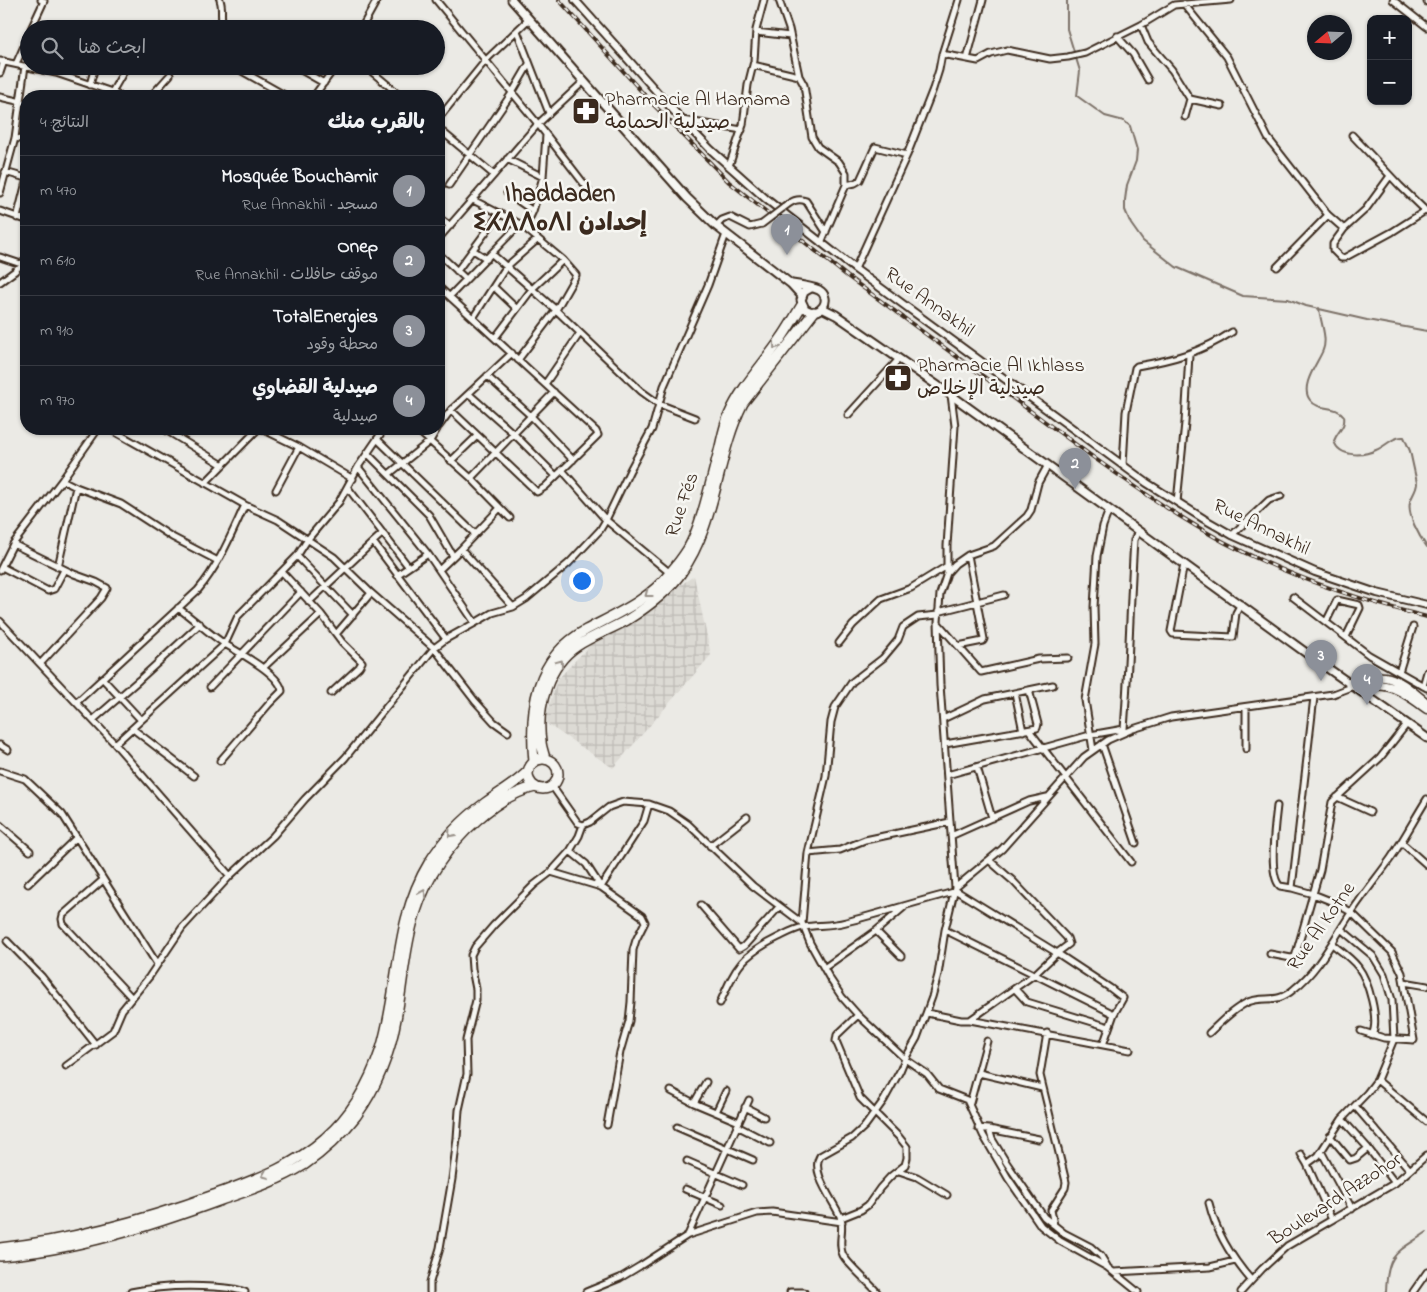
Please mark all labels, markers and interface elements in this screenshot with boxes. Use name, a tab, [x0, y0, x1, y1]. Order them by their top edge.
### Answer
north arrow	[1307, 15, 1352, 60]
map controls	[1367, 15, 1412, 105]
button: +	[1367, 15, 1412, 60]
search box	[20, 20, 445, 75]
icon: search	[38, 34, 66, 62]
text: ابحث هنا	[78, 35, 146, 62]
button: −	[1367, 60, 1412, 105]
place label: Pharmacie Al Hamama صيدلية الحمامة	[605, 86, 790, 138]
pharmacy icon: Pharmacie Al Hamama صيدلية الحمامة	[571, 96, 601, 126]
text: بالقرب منك	[328, 108, 425, 138]
text: النتائج: 4	[40, 111, 89, 135]
text: Mosquée Bouchamir	[221, 164, 378, 191]
district label: Ihaddaden ⵉⵃⴷⴷⴰⴷⵏ إحدادن	[473, 177, 647, 242]
text: 470 m	[40, 179, 77, 203]
text: 1	[406, 179, 412, 203]
text: مسجد · Rue Annakhil	[242, 193, 378, 217]
pin: 1	[771, 214, 803, 255]
text: Onep	[337, 234, 378, 261]
text: 610 m	[40, 249, 75, 273]
text: 2	[405, 249, 413, 273]
street label: Rue Annakhil	[878, 261, 980, 345]
text: موقف حافلات · Rue Annakhil	[195, 263, 378, 287]
text: TotalEnergies	[273, 304, 378, 331]
text: 910 m	[40, 319, 73, 343]
text: 3	[406, 319, 412, 343]
text: محطة وقود	[306, 333, 378, 357]
one-way arrow	[773, 340, 782, 350]
place label: Pharmacie Al Ikhlass صيدلية الإخلاص	[917, 352, 1085, 404]
pharmacy icon: Pharmacie Al Ikhlass صيدلية الإخلاص	[883, 363, 913, 393]
text: صيدلية القضاوي	[252, 375, 378, 402]
text: 970 m	[40, 389, 75, 413]
text: 4	[406, 389, 412, 413]
text: صيدلية	[333, 405, 378, 429]
pin: 2	[1059, 448, 1091, 489]
street label: Rue Fés	[658, 469, 708, 541]
street label: Rue Annakhil	[1208, 492, 1314, 564]
your location	[569, 568, 595, 594]
one-way arrow	[644, 588, 654, 597]
pin: 3	[1305, 640, 1337, 681]
one-way arrow	[554, 659, 563, 669]
pin: 4	[1351, 664, 1383, 705]
one-way arrow	[448, 828, 457, 837]
street label: Rue Al Kotne	[1281, 877, 1363, 977]
one-way arrow	[417, 889, 428, 898]
street label: Boulevard Azzohor	[1263, 1146, 1409, 1255]
one-way arrow	[261, 1169, 270, 1180]

